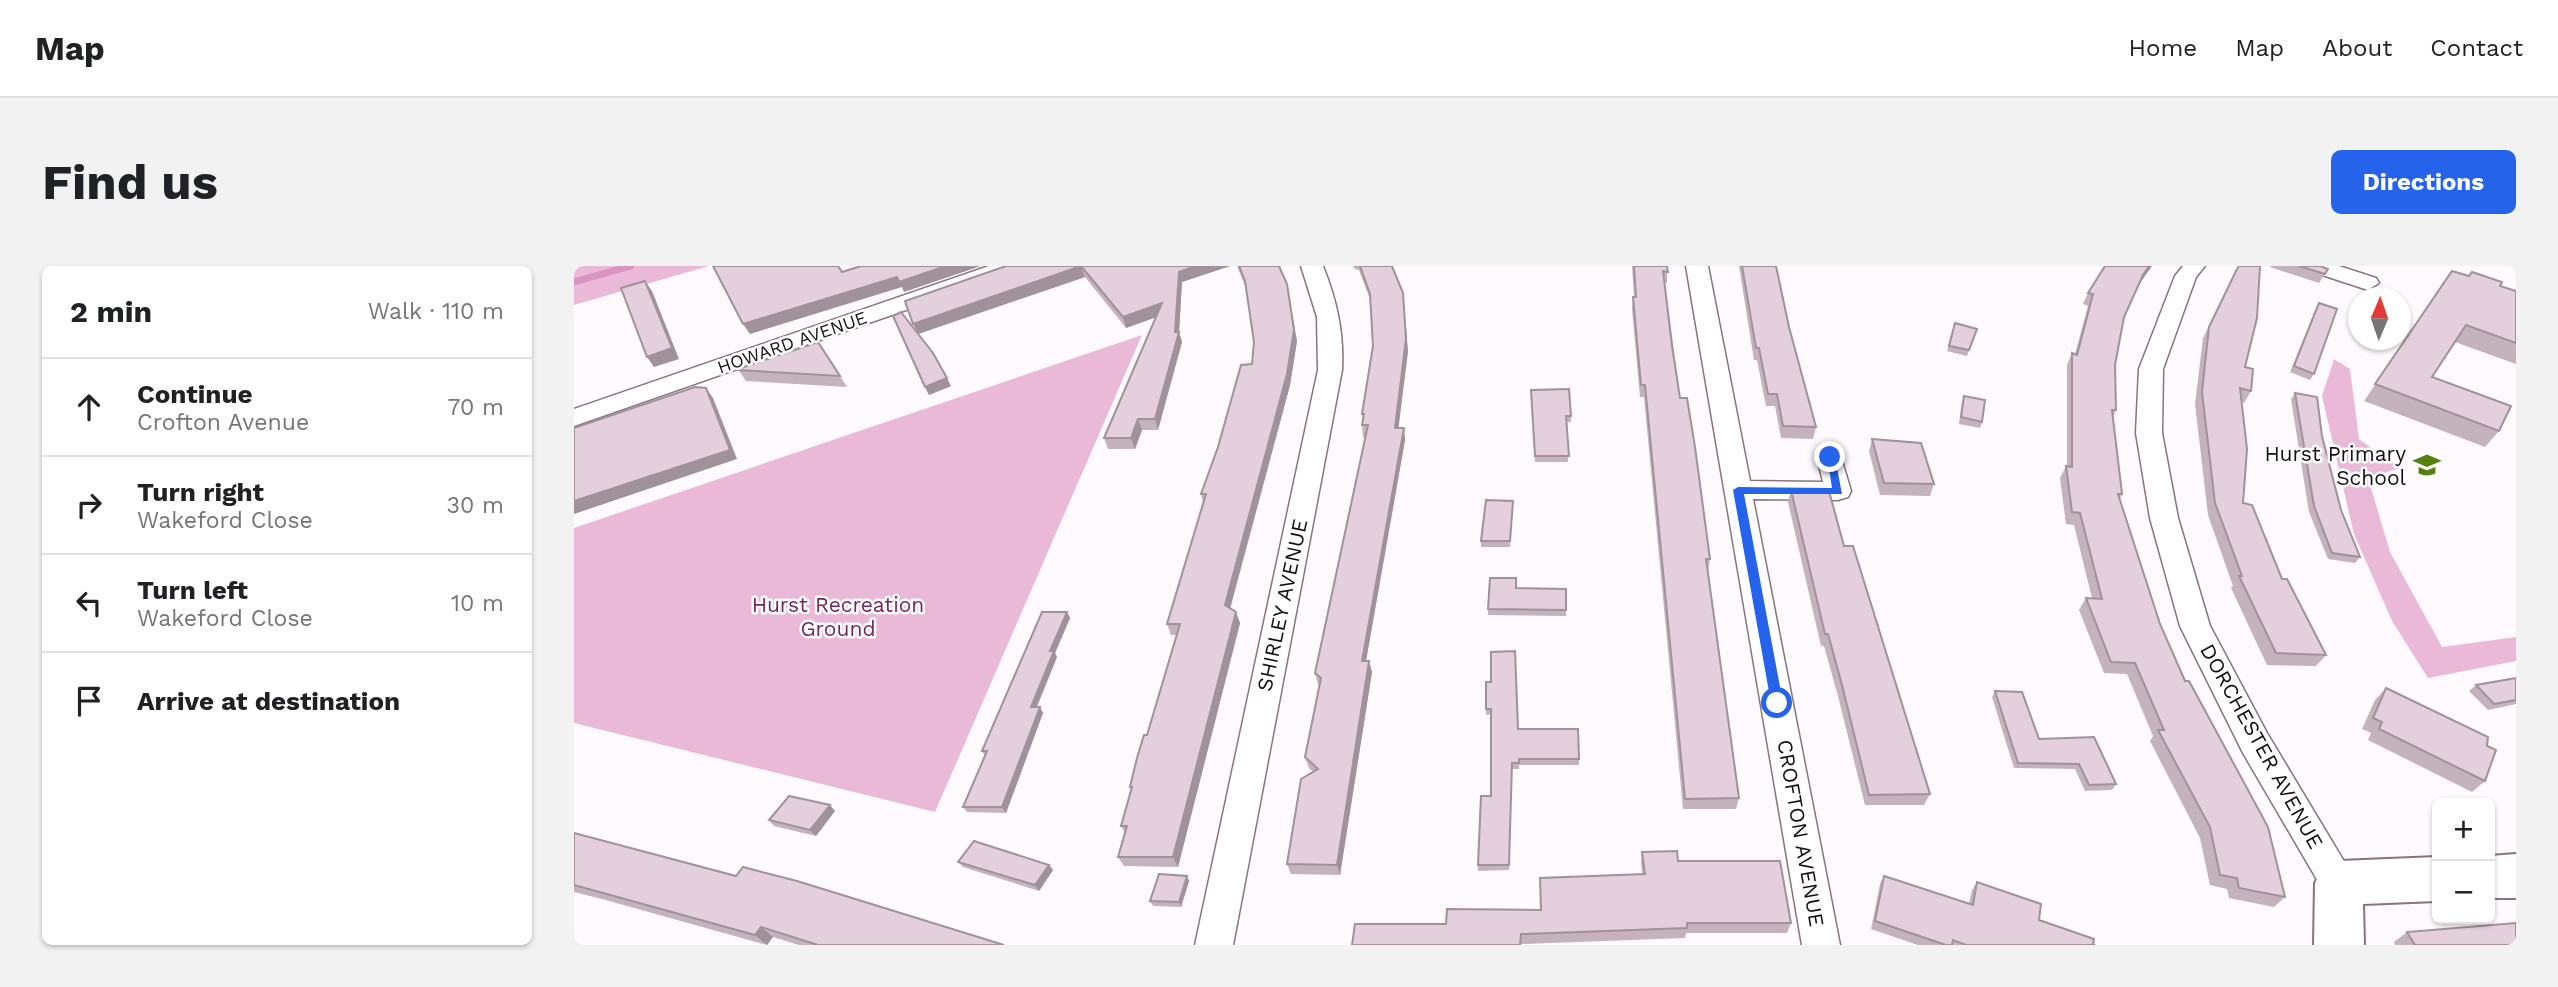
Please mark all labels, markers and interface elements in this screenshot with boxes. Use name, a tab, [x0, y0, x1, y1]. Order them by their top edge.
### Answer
text: Map	[35, 29, 105, 68]
text: Home	[2129, 34, 2197, 62]
text: Map	[2235, 34, 2284, 62]
text: About	[2322, 34, 2392, 62]
text: Contact	[2430, 34, 2523, 62]
button: Directions	[2331, 150, 2516, 214]
text: Find us	[42, 153, 218, 211]
north arrow	[2348, 287, 2411, 350]
text: 2 min	[70, 294, 152, 329]
text: Walk · 110 m	[368, 298, 504, 325]
street label: HOWARD AVENUE	[714, 307, 870, 377]
text: Continue	[137, 379, 253, 409]
icon: ahead	[70, 388, 108, 426]
text: 70 m	[447, 394, 504, 421]
text: Crofton Avenue	[137, 409, 309, 436]
route end	[1814, 441, 1845, 472]
place label: Hurst Primary School	[2264, 441, 2407, 490]
school or university icon: Hurst Primary School	[2412, 450, 2442, 480]
text: Turn right	[137, 477, 264, 507]
icon: right	[70, 486, 108, 524]
text: 30 m	[447, 492, 504, 519]
text: Wakeford Close	[137, 507, 313, 534]
street label: SHIRLEY AVENUE	[1252, 516, 1312, 694]
text: Turn left	[137, 575, 248, 605]
icon: left	[70, 584, 108, 622]
text: 10 m	[451, 590, 504, 617]
park label: Hurst Recreation Ground	[752, 592, 924, 641]
text: Wakeford Close	[137, 605, 313, 632]
street label: DORCHESTER AVENUE	[2195, 639, 2329, 853]
icon: arrive	[70, 682, 108, 720]
text: Arrive at destination	[137, 686, 400, 716]
route start	[1761, 687, 1792, 718]
street label: CROFTON AVENUE	[1772, 737, 1830, 929]
map controls	[2432, 798, 2495, 924]
button: +	[2432, 798, 2495, 861]
button: −	[2432, 861, 2495, 924]

